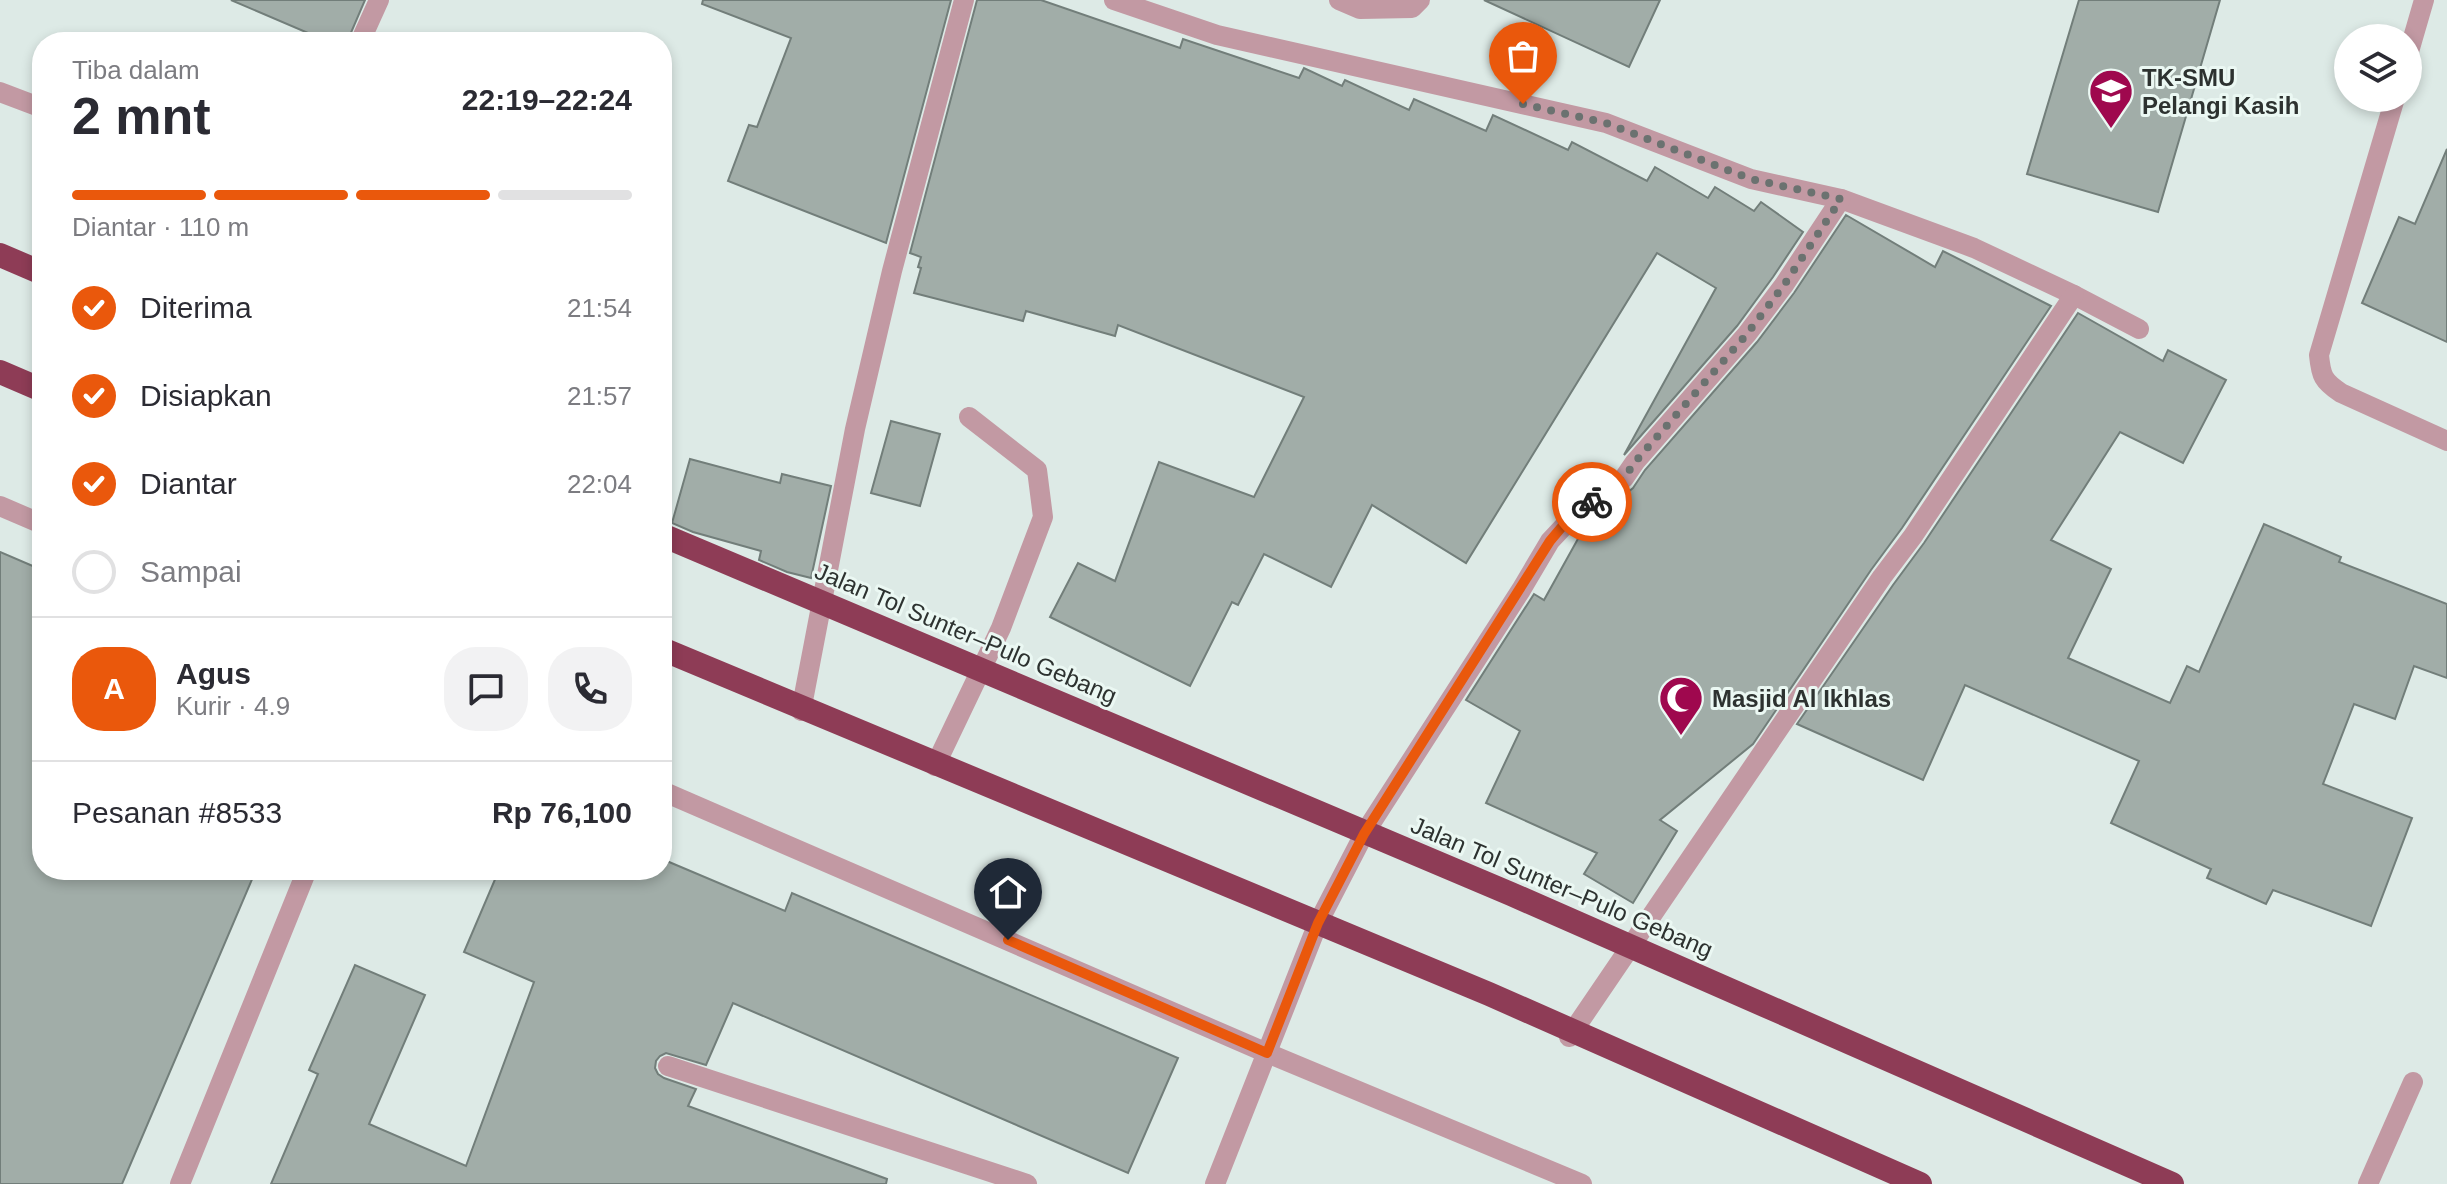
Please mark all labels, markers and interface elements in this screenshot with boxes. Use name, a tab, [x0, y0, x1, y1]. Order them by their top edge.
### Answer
pin	[1489, 22, 1557, 104]
map controls	[2334, 24, 2422, 112]
button: layers	[2334, 24, 2422, 112]
icon: bag	[1501, 34, 1545, 78]
text: Tiba dalam	[72, 55, 200, 85]
place label: TK-SMU Pelangi Kasih	[2142, 64, 2299, 119]
school or university icon: TK-SMU Pelangi Kasih	[2087, 67, 2135, 130]
text: 22:19–22:24	[462, 83, 632, 116]
text: 2 mnt	[72, 87, 211, 145]
text: Diantar · 110 m	[72, 212, 249, 242]
icon: check	[72, 286, 116, 330]
text: Diterima	[140, 291, 252, 324]
text: 21:54	[567, 293, 632, 323]
icon: check	[72, 374, 116, 418]
text: Disiapkan	[140, 379, 272, 412]
text: 21:57	[567, 381, 632, 411]
icon: check	[72, 462, 116, 506]
courier	[1552, 462, 1632, 542]
text: Diantar	[140, 467, 237, 500]
text: 22:04	[567, 469, 632, 499]
icon: bike	[1570, 480, 1614, 524]
text: Sampai	[140, 555, 242, 588]
street label: Jalan Tol Sunter–Pulo Gebang	[811, 557, 1121, 709]
button: chat	[444, 647, 528, 731]
button: phone	[548, 647, 632, 731]
text: Agus	[176, 657, 251, 690]
text: A	[103, 672, 125, 705]
mosque icon: Masjid Al Ikhlas	[1657, 674, 1705, 737]
place label: Masjid Al Ikhlas	[1712, 685, 1891, 712]
text: Kurir · 4.9	[176, 691, 290, 721]
text: Pesanan #8533	[72, 796, 282, 829]
text: Rp 76,100	[492, 796, 632, 829]
street label: Jalan Tol Sunter–Pulo Gebang	[1407, 811, 1717, 963]
pin	[974, 858, 1042, 940]
icon: home	[986, 870, 1030, 914]

